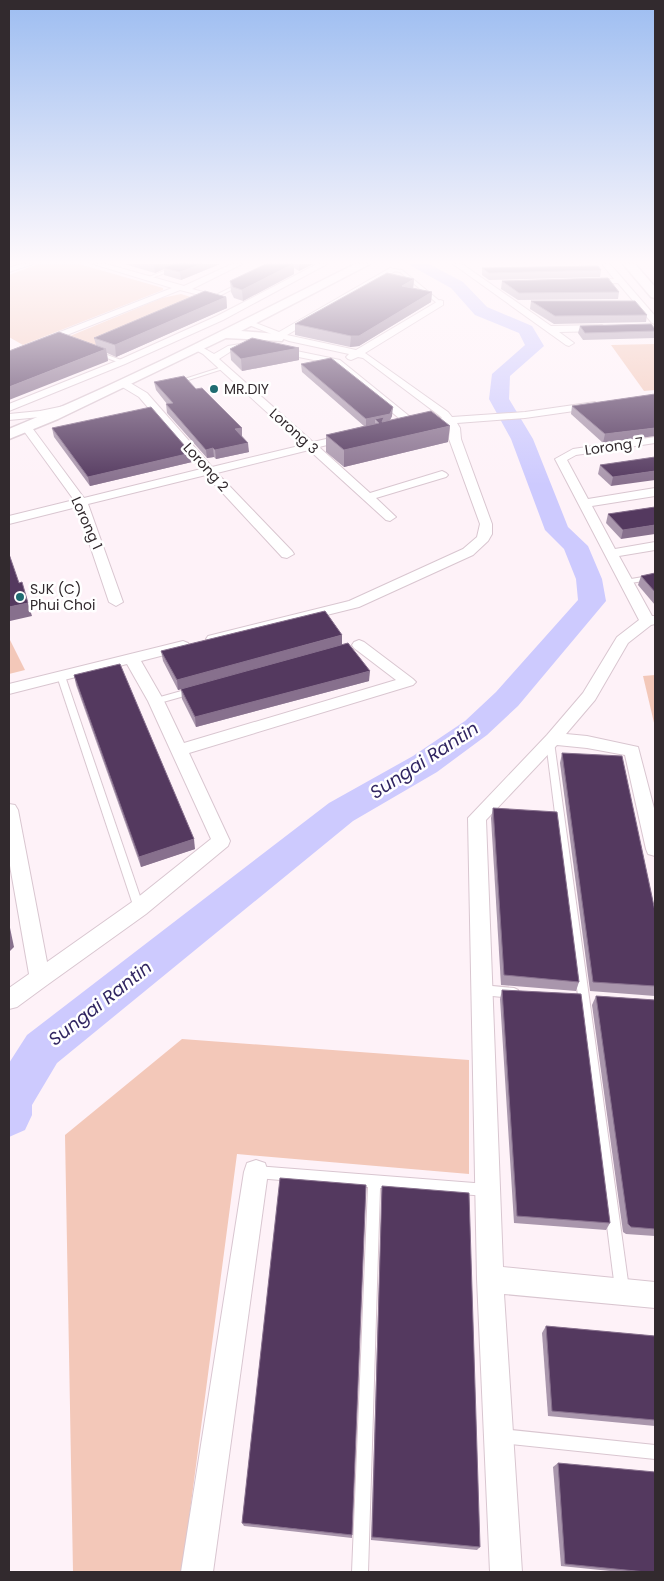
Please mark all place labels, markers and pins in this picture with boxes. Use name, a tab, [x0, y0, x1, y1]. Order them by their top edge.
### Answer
place label: MR.DIY	[224, 379, 269, 399]
marker: MR.DIY	[208, 383, 220, 395]
place label: SJK (C) Phui Choi	[30, 579, 95, 615]
marker: SJK (C) Phui Choi	[14, 591, 26, 603]

